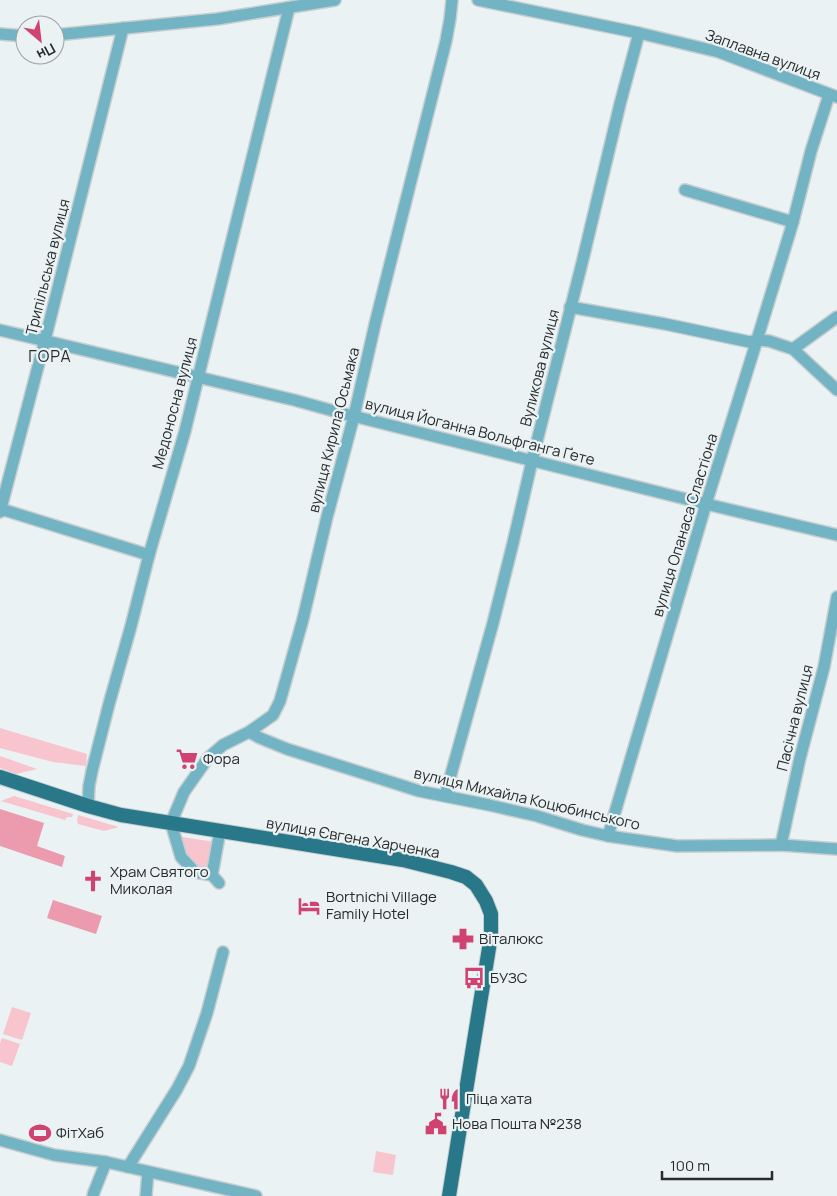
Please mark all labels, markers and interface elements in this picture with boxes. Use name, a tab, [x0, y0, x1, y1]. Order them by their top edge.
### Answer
north arrow	[15, 15, 65, 65]
street label: Заплавна вулиця	[703, 24, 824, 85]
text: Пн	[34, 39, 59, 65]
street label: Трипільська вулиця	[20, 197, 75, 337]
street label: Вуликова вулиця	[515, 307, 564, 429]
street label: Медоносна вулиця	[147, 335, 202, 471]
district label: ГОРА	[28, 345, 72, 367]
street label: вулиця Кирила Осьмака	[303, 345, 364, 515]
street label: вулиця Йоганна Вольфганга Ґете	[363, 393, 597, 470]
street label: вулиця Опанаса Сластіона	[647, 431, 722, 619]
street label: Пасічна вулиця	[771, 662, 818, 773]
supermarket icon: Фора	[174, 746, 200, 772]
place label: Фора	[203, 748, 240, 769]
street label: вулиця Михайла Коцюбинського	[412, 762, 642, 835]
street label: вулиця Євгена Харченка	[265, 812, 442, 863]
place label: Храм Святого Миколая	[110, 861, 209, 899]
church icon: Храм Святого Миколая	[80, 868, 106, 894]
place label: Bortnichi Village Family Hotel	[326, 886, 437, 924]
hotel icon: Bortnichi Village Family Hotel	[296, 893, 322, 919]
pharmacy icon: Віталюкс	[450, 926, 476, 952]
place label: Віталюкс	[479, 928, 543, 949]
bus stop icon: БУЗС	[461, 965, 487, 991]
place label: БУЗС	[490, 967, 528, 988]
restaurant icon: Піца хата	[436, 1086, 462, 1112]
place label: Піца хата	[466, 1088, 532, 1109]
public building icon: Нова Пошта №238	[423, 1111, 449, 1137]
place label: Нова Пошта №238	[452, 1113, 582, 1134]
sports icon: ФітХаб	[27, 1120, 53, 1146]
place label: ФітХаб	[56, 1122, 104, 1143]
scale bar	[662, 1148, 772, 1180]
text: 100 m	[670, 1155, 710, 1176]

